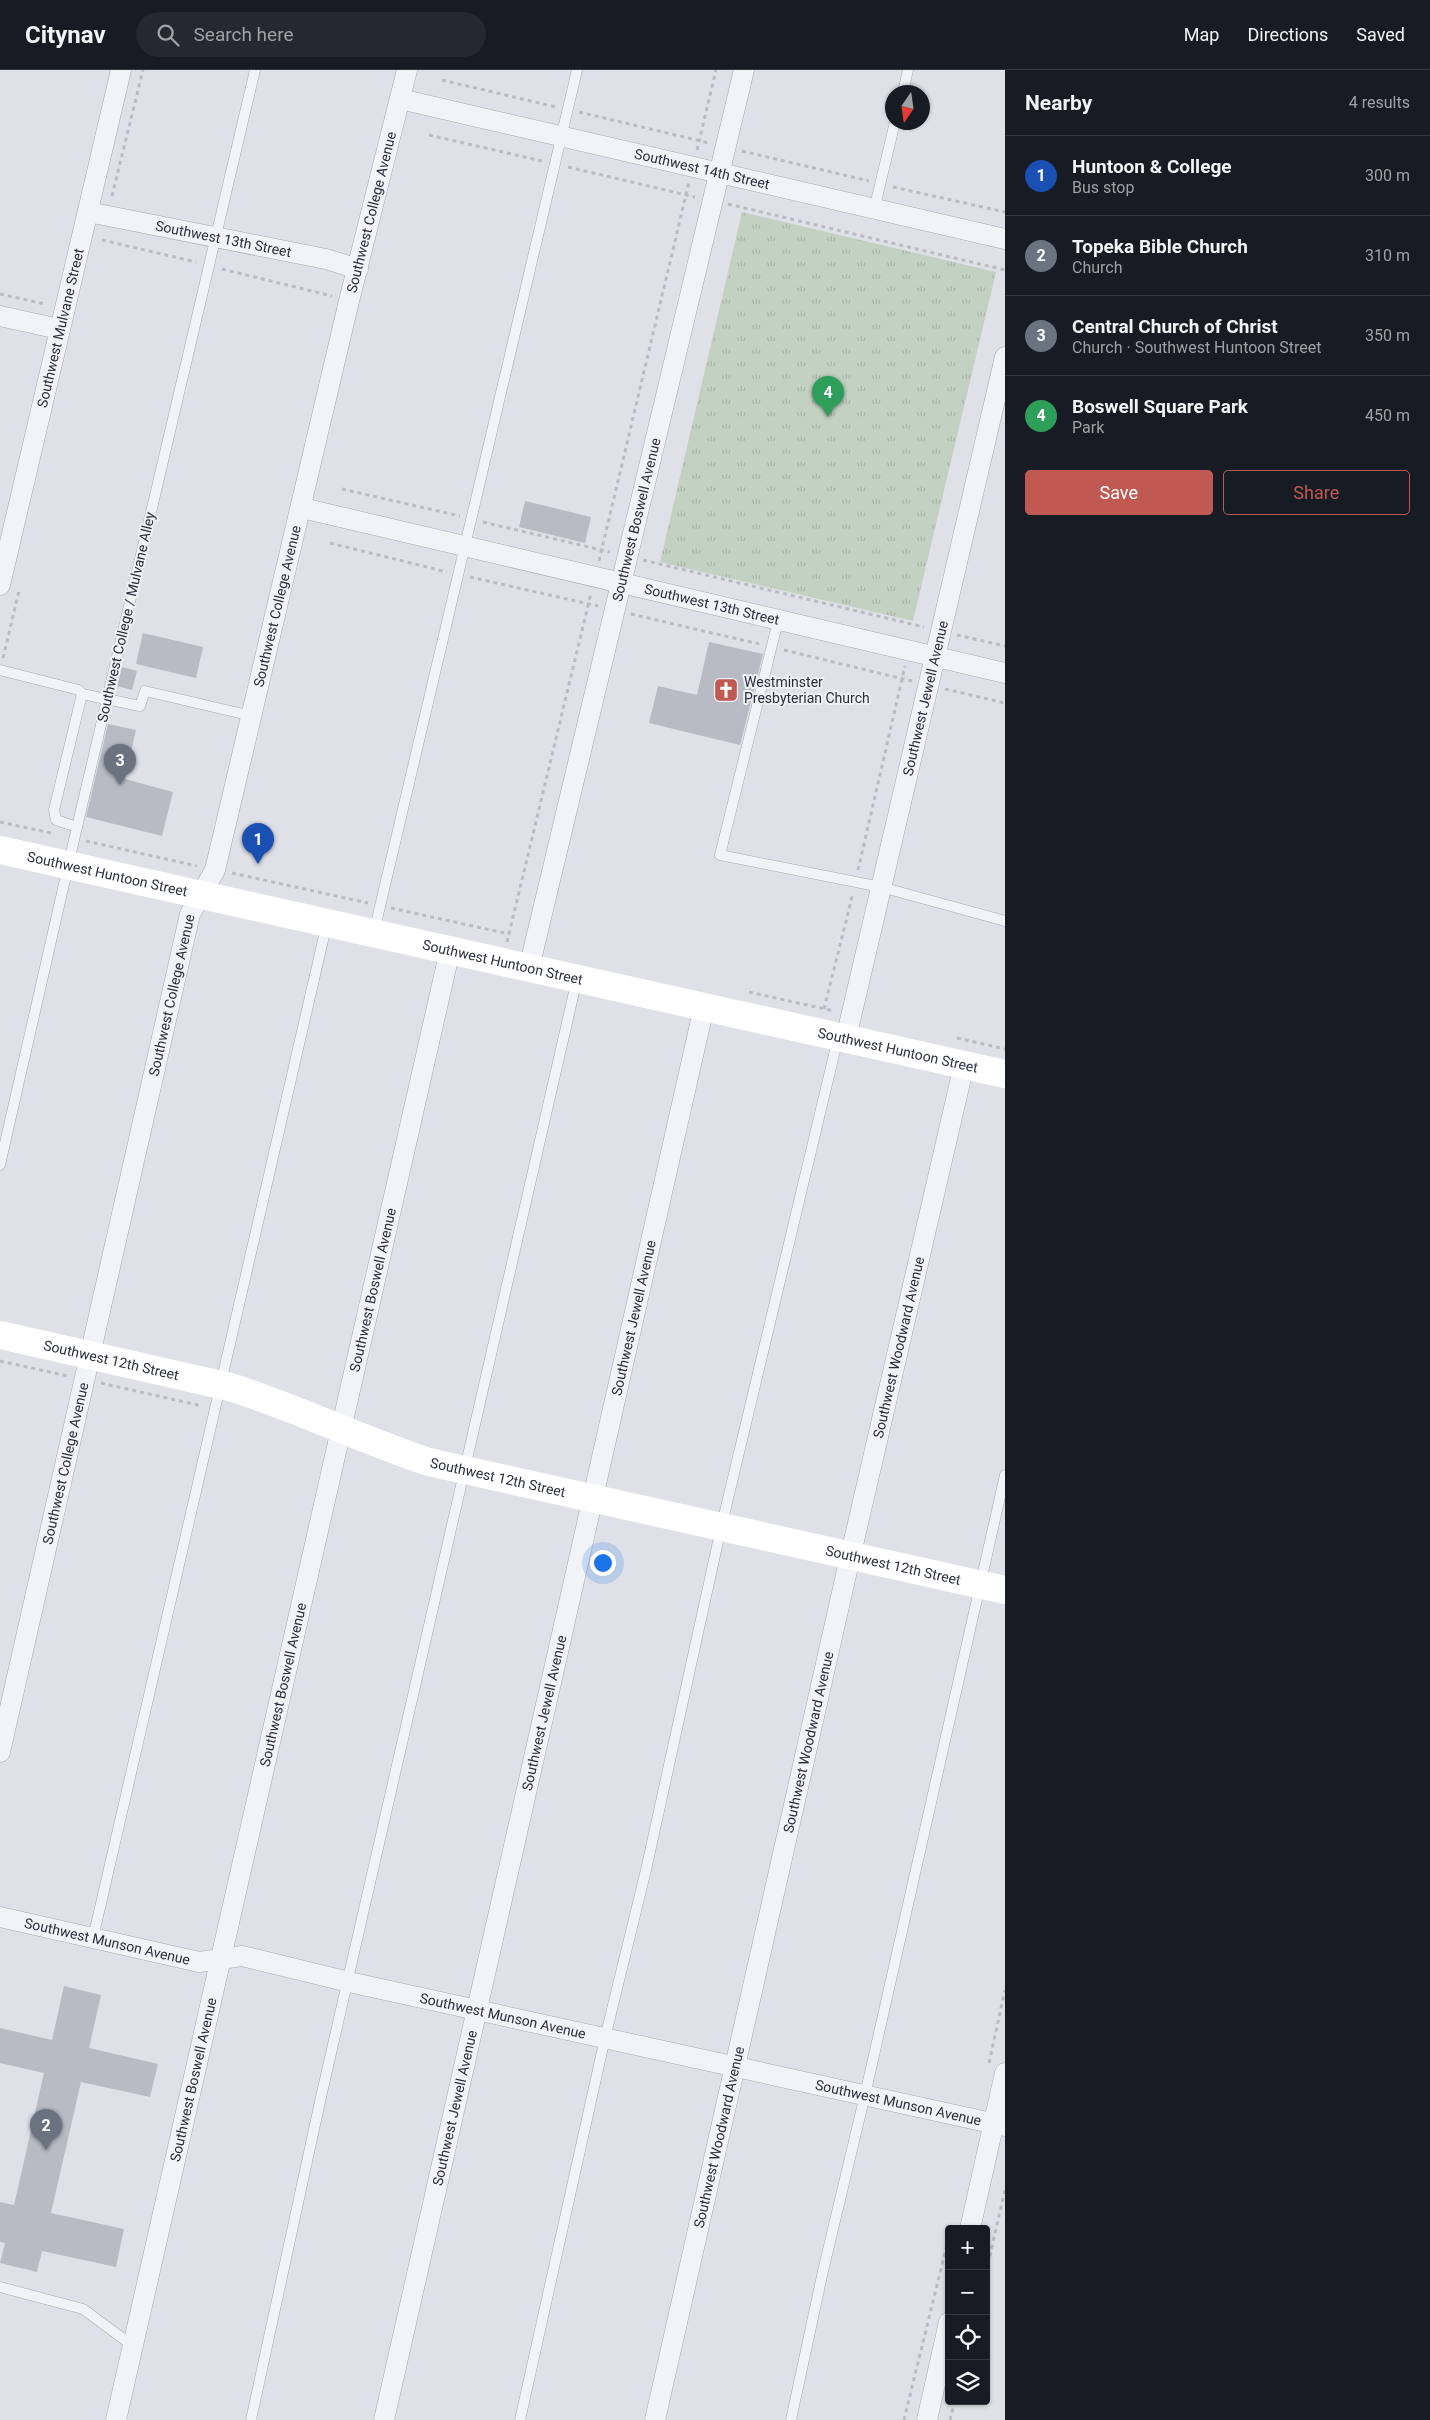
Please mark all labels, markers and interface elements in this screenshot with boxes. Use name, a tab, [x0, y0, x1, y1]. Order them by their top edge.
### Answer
search box	[136, 12, 486, 57]
text: Citynav	[25, 21, 106, 49]
icon: search	[154, 21, 182, 49]
text: Search here	[194, 23, 294, 46]
text: Map	[1184, 24, 1219, 45]
text: Directions	[1247, 24, 1328, 45]
text: Saved	[1356, 24, 1405, 45]
north arrow	[885, 85, 930, 130]
text: Nearby	[1025, 91, 1092, 115]
text: 4 results	[1349, 93, 1410, 112]
street label: Southwest College Avenue	[343, 130, 399, 294]
street label: Southwest 14th Street	[633, 146, 772, 192]
text: Huntoon & College	[1072, 155, 1232, 178]
text: 1	[1036, 166, 1046, 185]
text: 300 m	[1365, 166, 1410, 185]
text: Bus stop	[1072, 178, 1134, 197]
street label: Southwest 13th Street	[154, 218, 293, 260]
text: Topeka Bible Church	[1072, 235, 1248, 258]
street label: Southwest Mulvane Street	[34, 246, 87, 409]
text: 2	[1036, 246, 1046, 265]
text: 310 m	[1365, 246, 1410, 265]
text: Church	[1072, 258, 1123, 277]
text: Central Church of Christ	[1072, 315, 1278, 338]
text: 3	[1036, 326, 1046, 345]
text: 350 m	[1365, 326, 1410, 345]
text: Church · Southwest Huntoon Street	[1072, 338, 1322, 357]
pin: 4	[812, 376, 844, 417]
text: Boswell Square Park	[1072, 395, 1248, 418]
text: 4	[1036, 406, 1046, 425]
text: 450 m	[1365, 406, 1410, 425]
text: Park	[1072, 418, 1104, 437]
street label: Southwest Boswell Avenue	[609, 436, 664, 603]
button: Save	[1025, 470, 1213, 515]
button: Share	[1223, 470, 1410, 515]
street label: Southwest College / Mulvane Alley	[94, 510, 158, 724]
street label: Southwest College Avenue	[250, 524, 304, 689]
street label: Southwest 13th Street	[643, 581, 781, 628]
street label: Southwest Jewell Avenue	[899, 619, 951, 777]
place label: Westminster Presbyterian Church	[744, 674, 870, 706]
church icon: Westminster Presbyterian Church	[713, 677, 739, 703]
pin: 3	[104, 744, 136, 785]
pin: 1	[242, 823, 274, 864]
street label: Southwest Huntoon Street	[26, 848, 189, 900]
street label: Southwest College Avenue	[145, 913, 198, 1078]
street label: Southwest Huntoon Street	[421, 936, 585, 988]
street label: Southwest Huntoon Street	[816, 1025, 980, 1076]
street label: Southwest Boswell Avenue	[346, 1206, 399, 1373]
street label: Southwest Jewell Avenue	[608, 1239, 659, 1397]
street label: Southwest Woodward Avenue	[870, 1255, 927, 1440]
street label: Southwest 12th Street	[42, 1337, 181, 1383]
street label: Southwest College Avenue	[39, 1381, 92, 1546]
street label: Southwest 12th Street	[429, 1454, 567, 1500]
street label: Southwest 12th Street	[824, 1542, 963, 1588]
your location	[590, 1550, 616, 1576]
street label: Southwest Boswell Avenue	[257, 1601, 309, 1768]
street label: Southwest Jewell Avenue	[519, 1634, 569, 1792]
street label: Southwest Woodward Avenue	[780, 1650, 837, 1834]
street label: Southwest Munson Avenue	[23, 1915, 192, 1968]
street label: Southwest Munson Avenue	[418, 1990, 587, 2042]
street label: Southwest Boswell Avenue	[167, 1996, 220, 2163]
street label: Southwest Jewell Avenue	[429, 2029, 480, 2187]
street label: Southwest Woodward Avenue	[691, 2045, 747, 2229]
street label: Southwest Munson Avenue	[814, 2077, 983, 2129]
pin: 2	[30, 2109, 62, 2150]
map controls	[945, 2225, 990, 2405]
button: +	[945, 2225, 990, 2270]
button: −	[945, 2270, 990, 2315]
button: locate	[945, 2315, 990, 2360]
button: layers	[945, 2360, 990, 2405]

